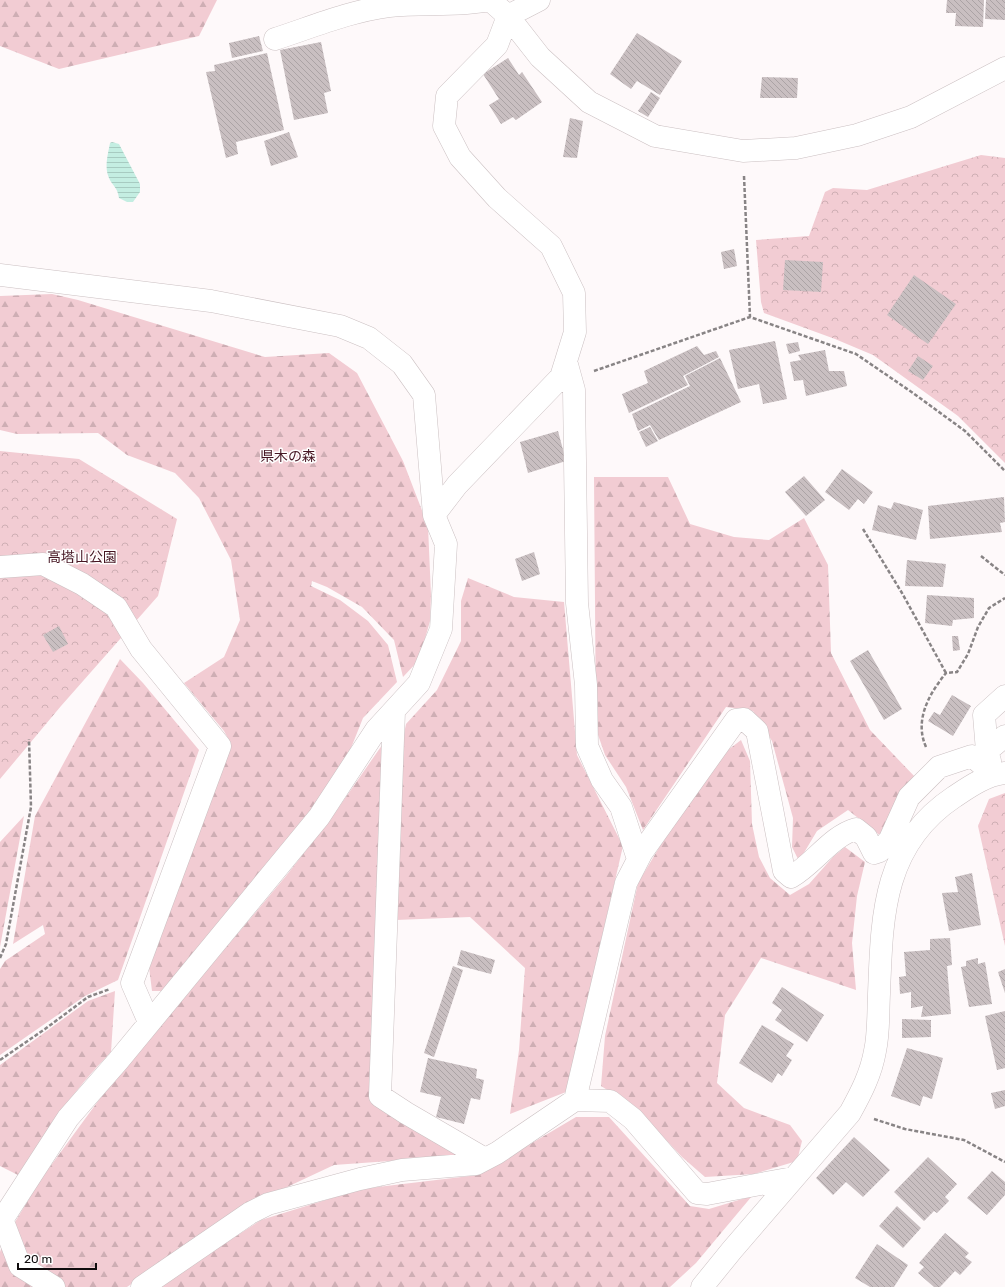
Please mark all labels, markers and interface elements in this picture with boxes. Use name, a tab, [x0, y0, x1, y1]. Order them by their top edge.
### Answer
park label: 県木の森	[260, 448, 316, 465]
park label: 高塔山公園	[47, 549, 117, 566]
scale bar	[18, 1245, 96, 1271]
text: 20 m	[24, 1252, 52, 1266]

